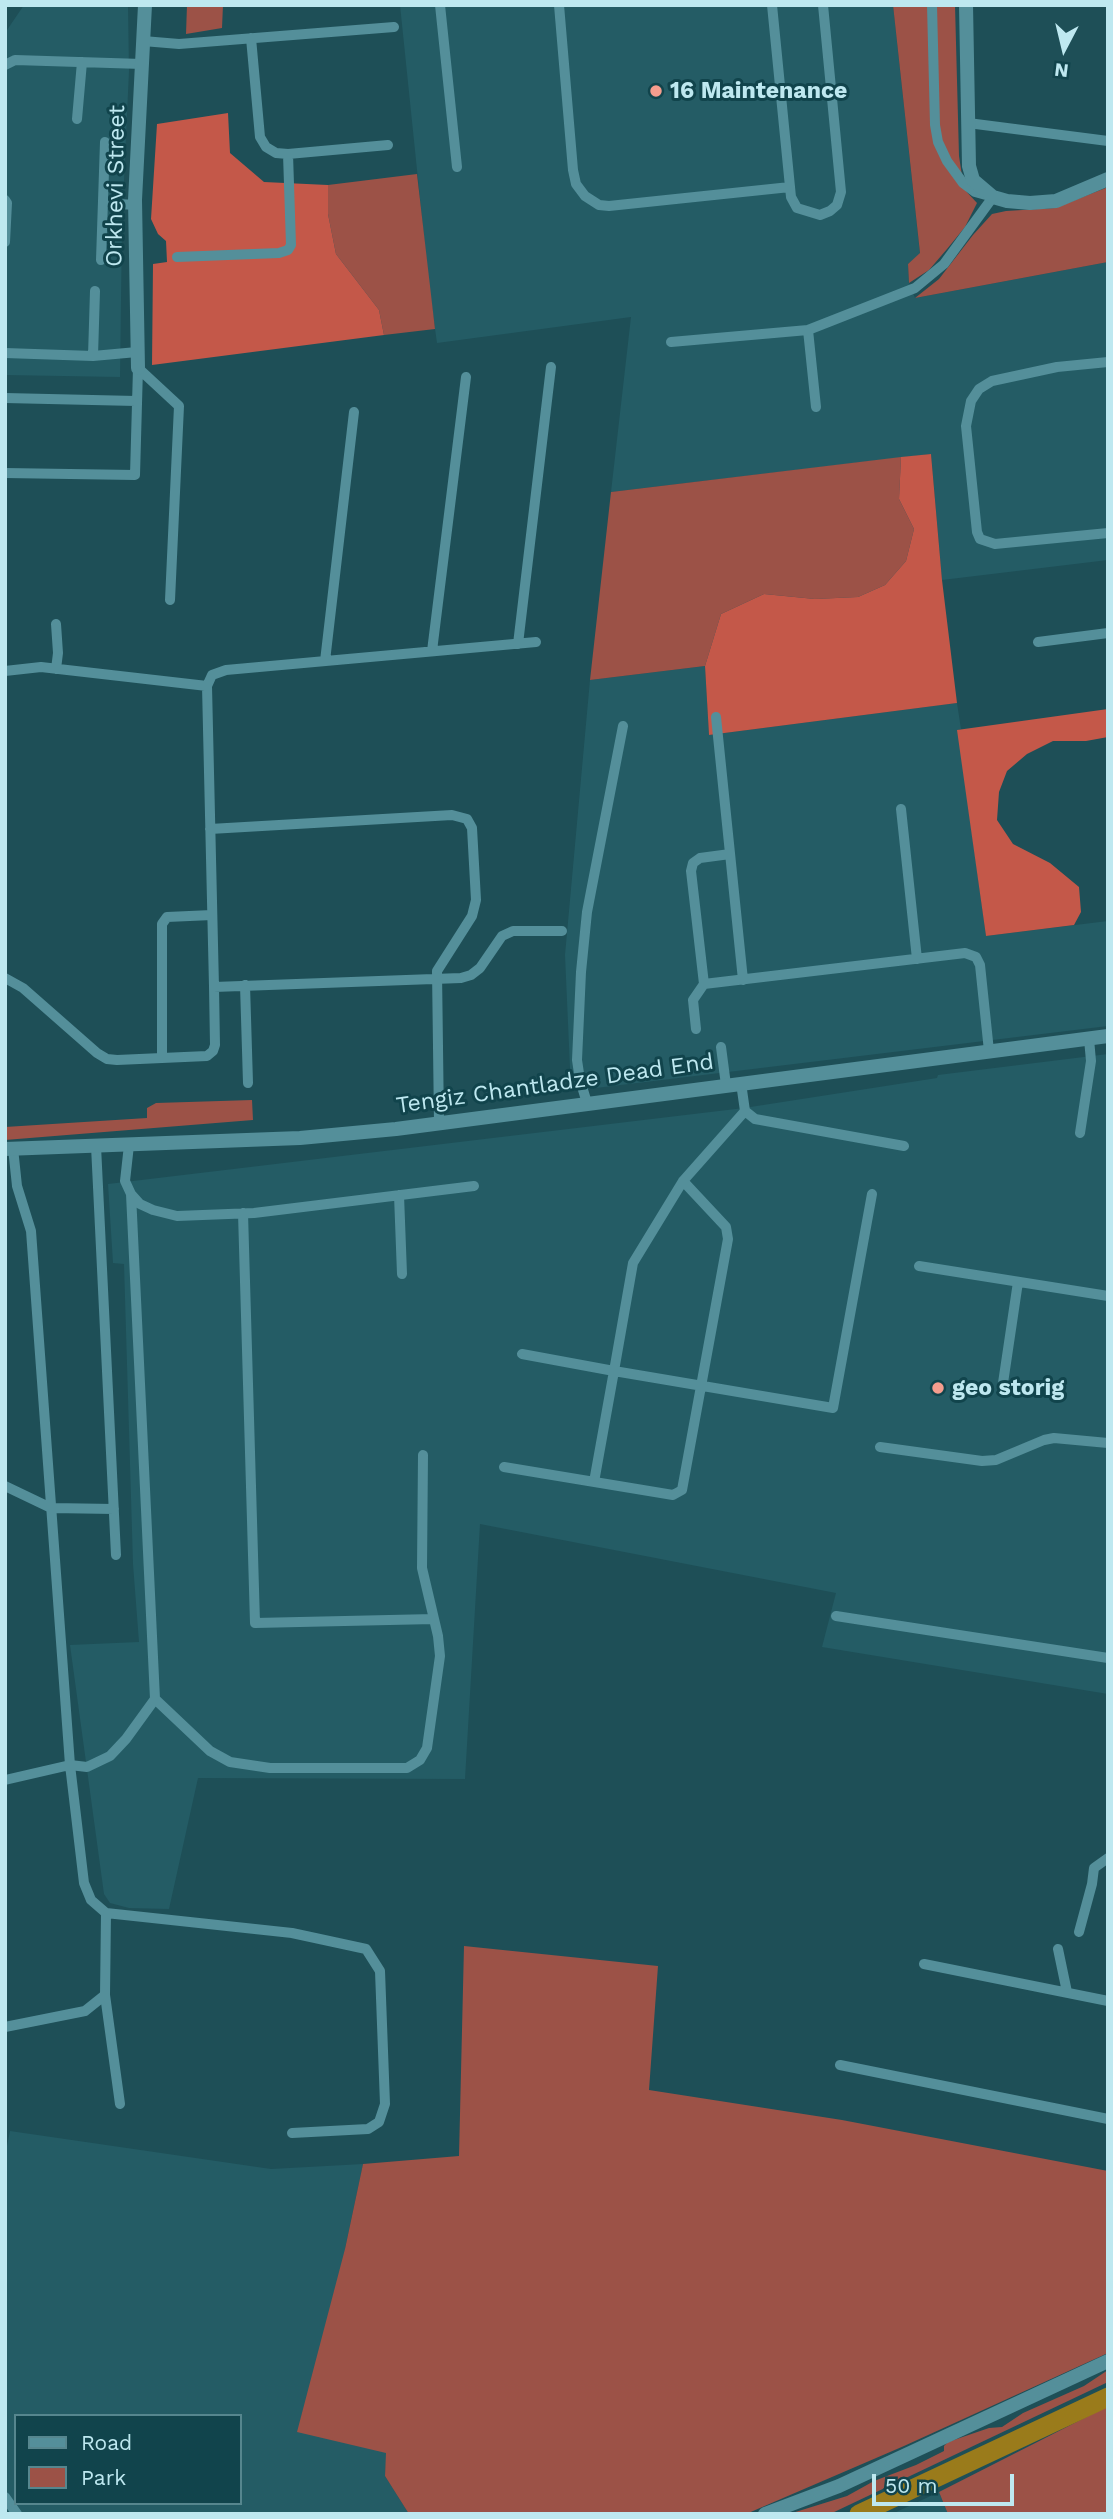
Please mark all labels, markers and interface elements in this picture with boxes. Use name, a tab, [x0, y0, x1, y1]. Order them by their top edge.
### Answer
north arrow	[1029, 14, 1099, 84]
text: N	[1053, 58, 1070, 83]
place label: 16 Maintenance	[670, 77, 847, 105]
marker: 16 Maintenance	[648, 83, 664, 99]
street label: Orkhevi Street	[101, 105, 131, 267]
street label: Tengiz Chantladze Dead End	[395, 1048, 715, 1120]
place label: geo storig	[952, 1374, 1064, 1402]
marker: geo storig	[930, 1380, 946, 1396]
legend	[14, 2414, 242, 2505]
text: Road	[81, 2430, 132, 2455]
scale bar	[875, 2460, 1017, 2504]
text: Park	[81, 2465, 126, 2490]
text: 50 m	[885, 2473, 937, 2498]

